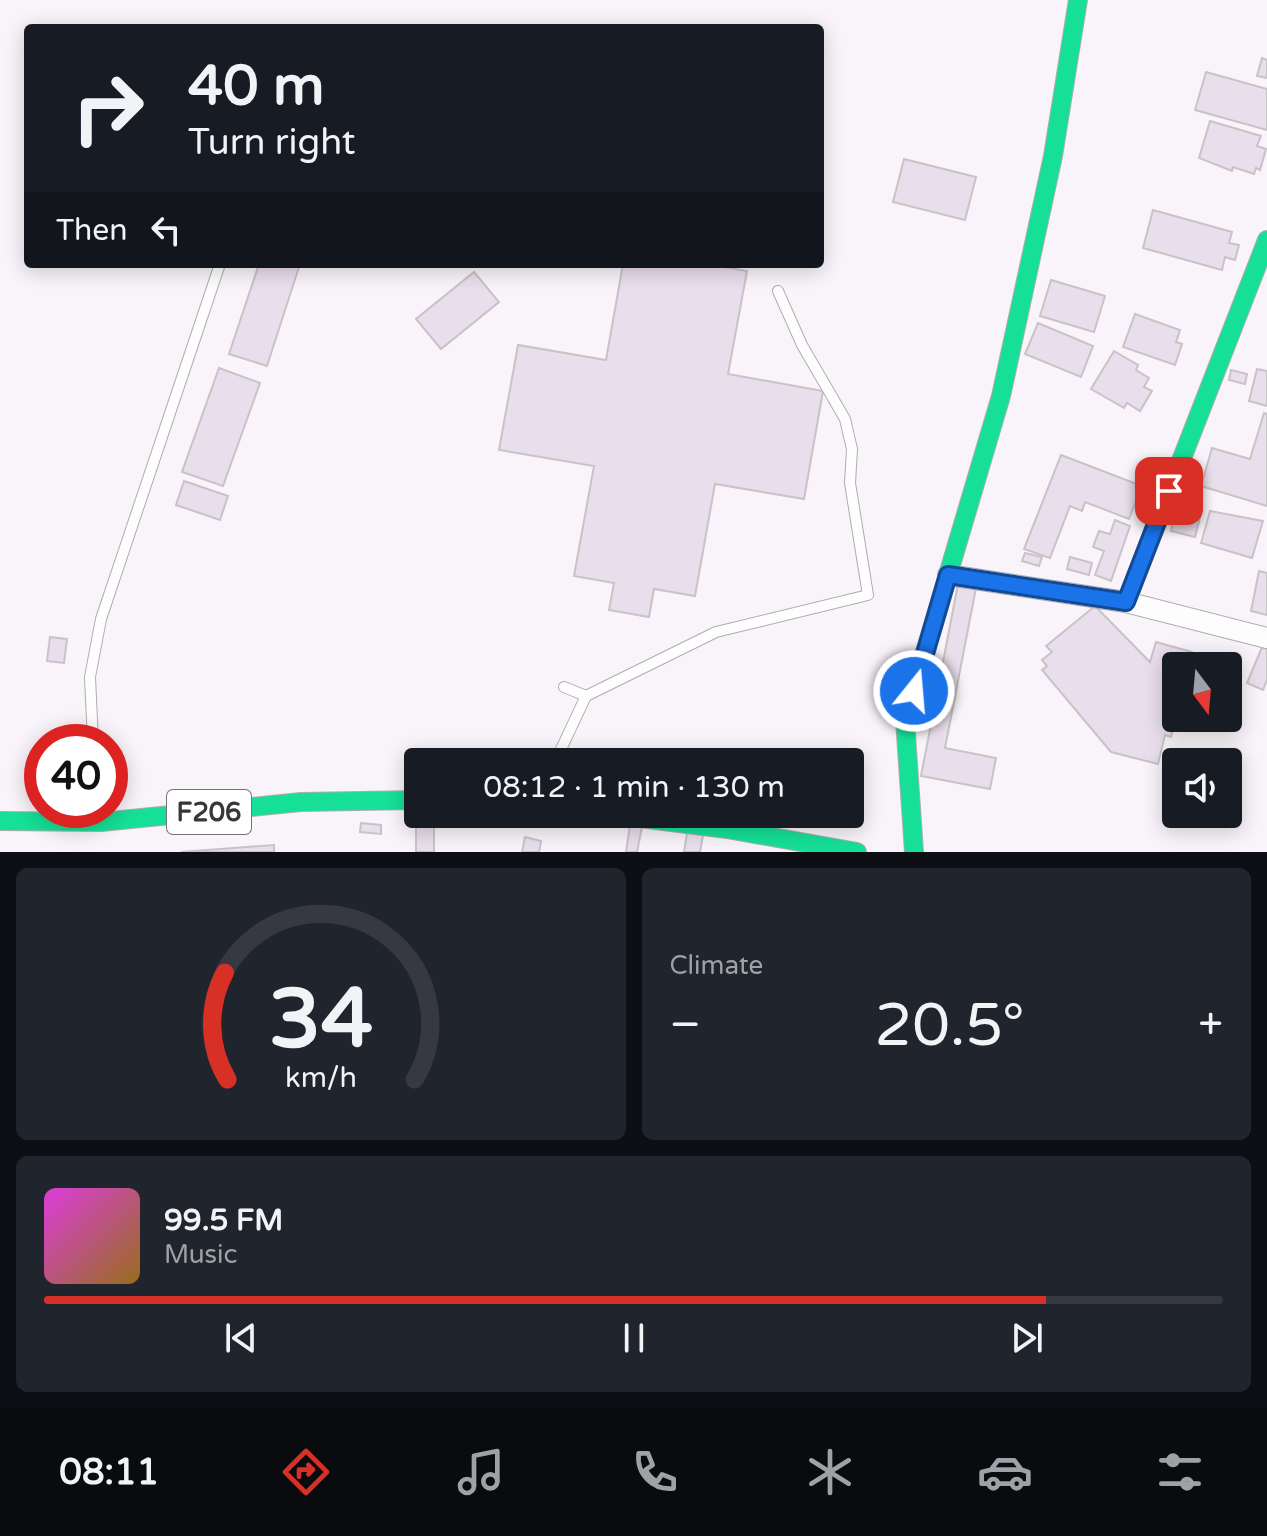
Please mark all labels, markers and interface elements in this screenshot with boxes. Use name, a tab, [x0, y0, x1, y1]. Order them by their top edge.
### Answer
text: 40 m	[188, 53, 324, 120]
icon: right	[56, 56, 160, 160]
text: Turn right	[188, 121, 355, 164]
icon: left	[144, 208, 188, 252]
text: Then	[56, 212, 128, 249]
pin	[1135, 457, 1203, 525]
icon: arrive	[1147, 469, 1191, 513]
position arrow	[872, 649, 956, 733]
north arrow	[1162, 652, 1242, 732]
map controls	[1162, 652, 1242, 828]
speed limit sign: 40	[24, 724, 128, 828]
button: sound	[1162, 748, 1242, 828]
text: 08:12 · 1 min · 130 m	[483, 769, 785, 806]
road number: F206	[167, 790, 251, 834]
text: Climate	[670, 950, 763, 981]
text: 34	[269, 970, 373, 1070]
text: 20.5°	[874, 990, 1025, 1062]
text: −	[670, 999, 701, 1052]
text: +	[1198, 999, 1223, 1052]
text: km/h	[285, 1061, 357, 1095]
text: 99.5 FM	[164, 1202, 283, 1239]
text: Music	[164, 1239, 237, 1270]
icon: previous	[219, 1316, 263, 1360]
icon: pause	[612, 1316, 656, 1360]
icon: next	[1005, 1316, 1049, 1360]
icon: directions	[278, 1444, 334, 1500]
icon: music	[453, 1444, 509, 1500]
icon: phone	[627, 1444, 683, 1500]
icon: climate	[802, 1444, 858, 1500]
icon: car	[977, 1444, 1033, 1500]
icon: filters	[1152, 1444, 1208, 1500]
text: 08:11	[59, 1451, 159, 1494]

